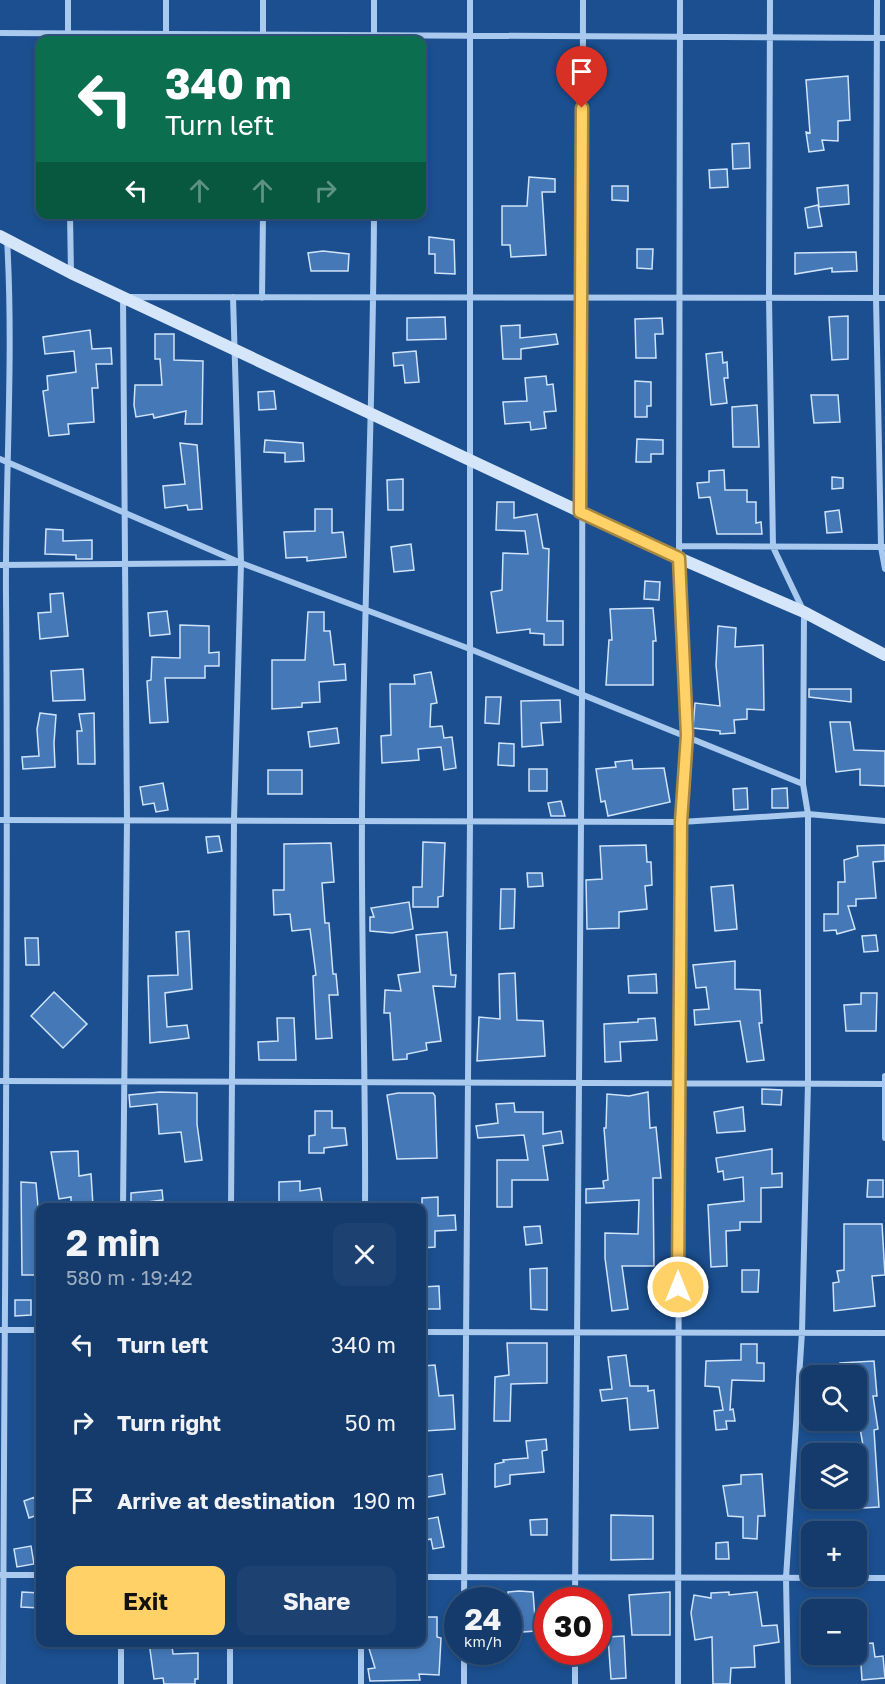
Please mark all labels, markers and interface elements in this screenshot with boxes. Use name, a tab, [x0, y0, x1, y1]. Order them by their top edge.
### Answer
pin	[556, 46, 607, 108]
icon: arrive	[565, 55, 598, 88]
text: 340 m	[165, 58, 291, 108]
icon: left	[66, 60, 144, 138]
text: Turn left	[165, 109, 274, 141]
icon: left	[120, 174, 153, 207]
icon: ahead	[183, 174, 216, 207]
icon: ahead	[246, 174, 279, 207]
icon: right	[309, 174, 342, 207]
text: 2 min	[66, 1221, 160, 1264]
button: close	[333, 1223, 396, 1286]
position arrow	[646, 1255, 710, 1319]
text: 580 m · 19:42	[66, 1265, 193, 1289]
icon: left	[66, 1328, 99, 1361]
text: Turn left	[117, 1331, 208, 1358]
text: 340 m	[331, 1331, 396, 1358]
map controls	[801, 1365, 867, 1665]
button: search	[801, 1365, 867, 1431]
icon: right	[66, 1406, 99, 1439]
text: Turn right	[117, 1409, 221, 1436]
text: 50 m	[345, 1409, 396, 1436]
button: layers	[801, 1443, 867, 1509]
icon: arrive	[66, 1484, 99, 1517]
text: Arrive at destination	[117, 1487, 335, 1514]
text: 190 m	[353, 1487, 416, 1514]
button: +	[801, 1521, 867, 1587]
button: Exit	[66, 1566, 225, 1635]
button: Share	[237, 1566, 396, 1635]
speed limit sign: 30	[534, 1587, 612, 1665]
button: −	[801, 1599, 867, 1665]
text: 24	[464, 1601, 502, 1637]
text: km/h	[464, 1632, 502, 1650]

